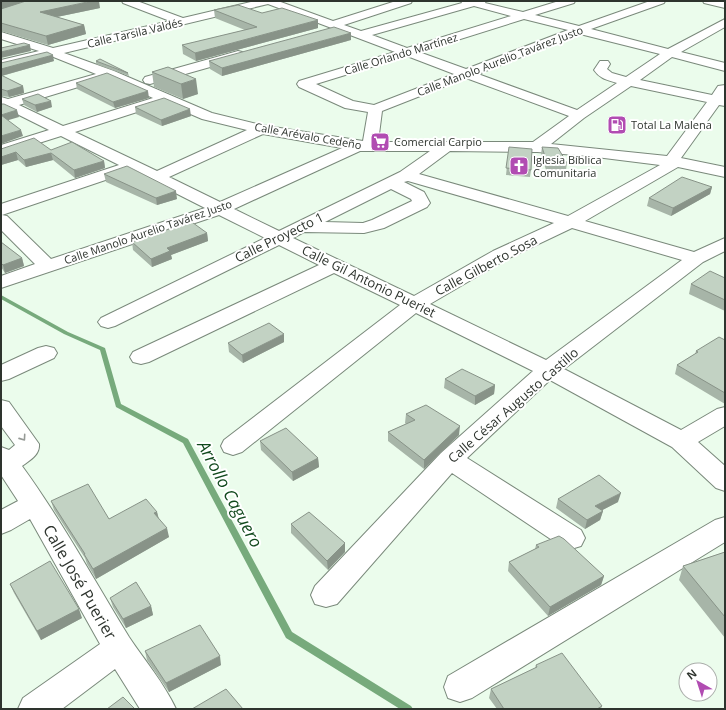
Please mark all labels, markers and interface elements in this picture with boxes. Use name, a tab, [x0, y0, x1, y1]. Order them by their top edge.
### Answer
street label: Calle Tarsila Valdés	[86, 14, 184, 51]
street label: Calle Manolo Aurelio Tavárez Justo	[415, 22, 585, 99]
street label: Calle Orlando Martínez	[342, 29, 459, 78]
fuel station icon: Total La Malena	[606, 114, 628, 136]
place label: Total La Malena	[631, 117, 712, 132]
street label: Calle Arévalo Cedeño	[253, 119, 363, 152]
supermarket icon: Comercial Carpio	[369, 131, 391, 153]
place label: Comercial Carpio	[394, 134, 482, 149]
place label: Iglesia Bíblica Comunitaria	[533, 152, 602, 180]
church icon: Iglesia Bíblica Comunitaria	[508, 155, 530, 177]
street label: Calle Manolo Aurelio Tavárez Justo	[62, 196, 234, 267]
street label: Calle Proyecto 1	[231, 208, 327, 266]
street label: Calle Gilberto Sosa	[432, 230, 540, 300]
street label: Calle Gil Antonio Pueriet	[299, 241, 439, 321]
street label: Calle César Augusto Castillo	[444, 343, 582, 467]
one-way arrow	[18, 434, 26, 441]
water label: Arrollo Caguero	[192, 435, 268, 551]
street label: Calle José Puerier	[38, 520, 122, 644]
north arrow	[678, 662, 718, 702]
text: N	[683, 665, 700, 682]

